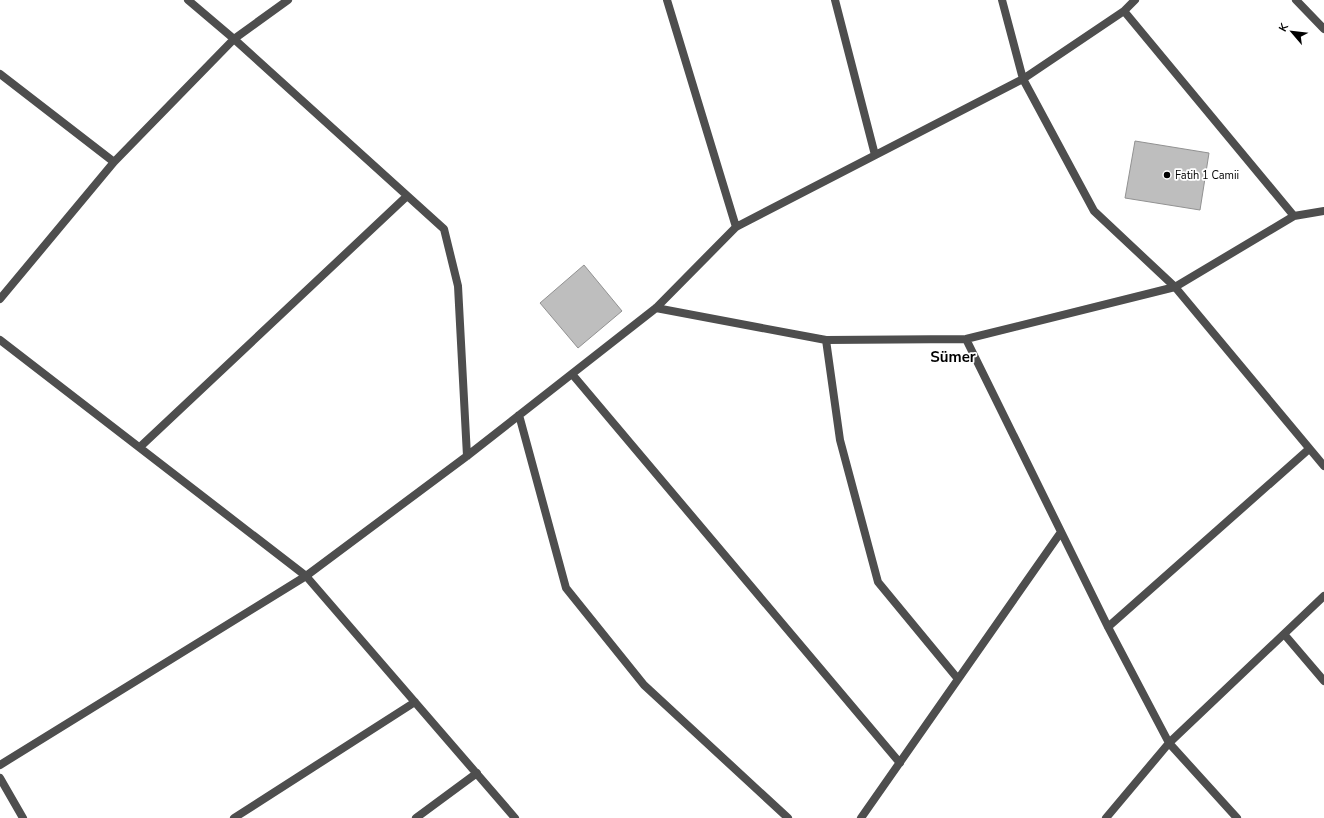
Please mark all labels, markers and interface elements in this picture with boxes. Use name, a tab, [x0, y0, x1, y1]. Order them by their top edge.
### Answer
north arrow	[1272, 12, 1312, 52]
text: K	[1275, 20, 1292, 34]
place label: Fatih 1 Camii	[1175, 168, 1239, 183]
marker: Fatih 1 Camii	[1162, 170, 1172, 180]
district label: Sümer	[930, 347, 976, 367]

